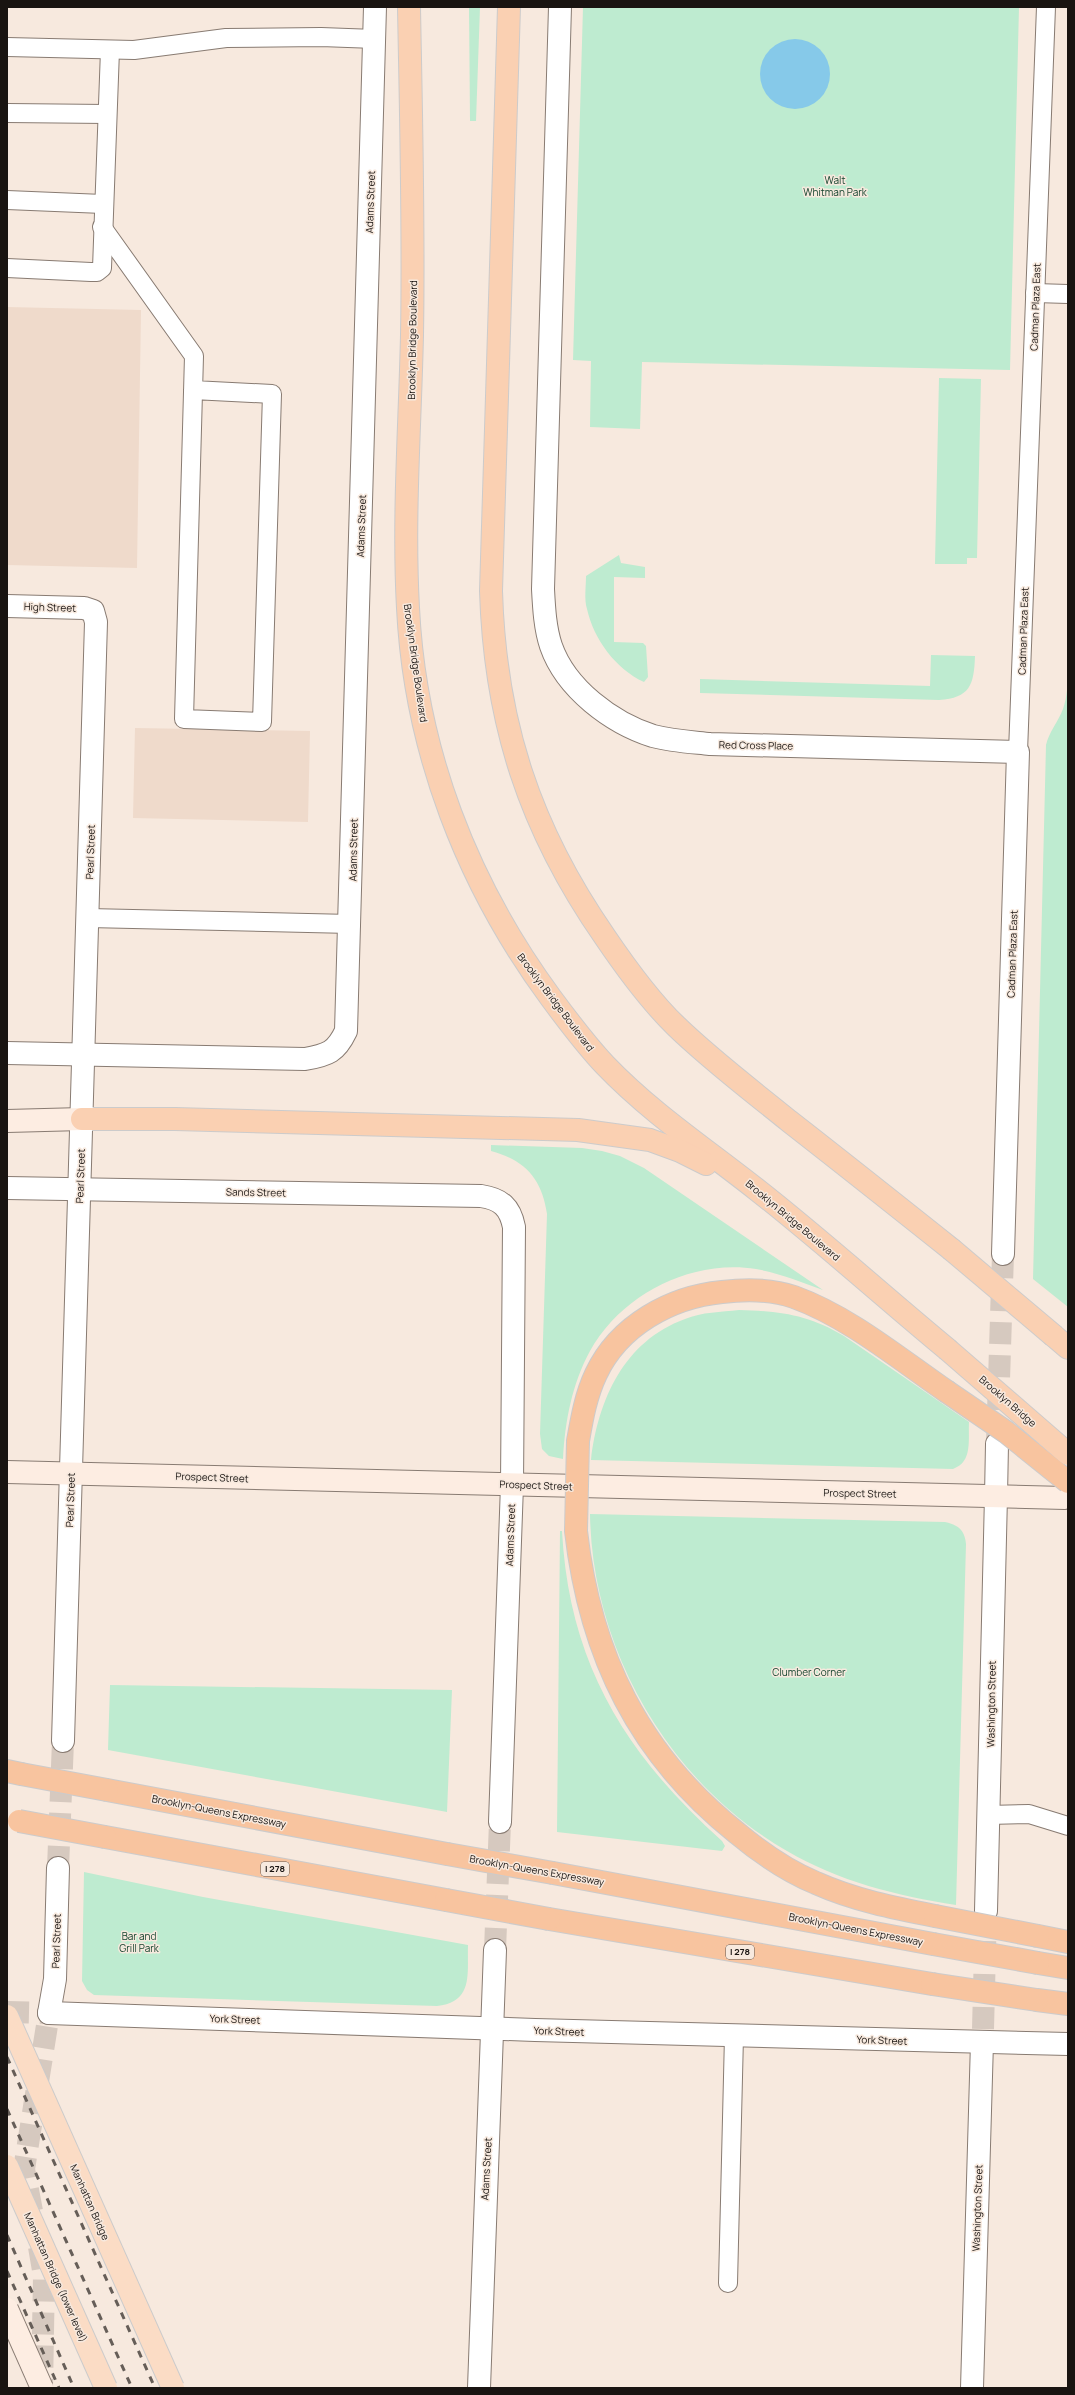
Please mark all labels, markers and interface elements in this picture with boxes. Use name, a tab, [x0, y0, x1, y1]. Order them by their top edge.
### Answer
street label: Adams Street	[362, 170, 378, 234]
park label: Walt Whitman Park	[803, 173, 868, 199]
street label: Cadman Plaza East	[1026, 263, 1044, 351]
street label: Brooklyn Bridge Boulevard	[404, 280, 420, 400]
street label: Adams Street	[353, 494, 369, 558]
street label: Cadman Plaza East	[1014, 587, 1032, 675]
street label: High Street	[24, 599, 76, 615]
street label: Brooklyn Bridge Boulevard	[401, 603, 431, 723]
street label: Red Cross Place	[719, 737, 793, 753]
street label: Adams Street	[345, 818, 361, 882]
street label: Pearl Street	[82, 824, 98, 880]
street label: Cadman Plaza East	[1003, 910, 1021, 998]
street label: Brooklyn Bridge Boulevard	[514, 950, 598, 1054]
street label: Pearl Street	[72, 1148, 88, 1204]
street label: Brooklyn Bridge Boulevard	[743, 1176, 843, 1264]
street label: Sands Street	[226, 1184, 286, 1200]
street label: Brooklyn Bridge	[976, 1372, 1040, 1430]
street label: Prospect Street	[175, 1469, 249, 1485]
street label: Pearl Street	[62, 1472, 78, 1528]
street label: Prospect Street	[499, 1477, 573, 1493]
street label: Prospect Street	[823, 1485, 897, 1501]
street label: Adams Street	[502, 1503, 518, 1567]
street label: Washington Street	[983, 1660, 999, 1748]
park label: Clumber Corner	[772, 1665, 846, 1679]
street label: Brooklyn-Queens Expressway	[151, 1791, 288, 1831]
street label: Brooklyn-Queens Expressway	[469, 1851, 606, 1889]
road number: I 278	[261, 1862, 289, 1876]
street label: Brooklyn-Queens Expressway	[788, 1909, 925, 1949]
street label: Pearl Street	[48, 1913, 64, 1969]
park label: Bar and Grill Park	[119, 1929, 160, 1955]
road number: I 278	[726, 1945, 754, 1959]
street label: York Street	[209, 2011, 261, 2027]
street label: York Street	[533, 2023, 585, 2039]
street label: York Street	[856, 2032, 908, 2048]
street label: Adams Street	[477, 2137, 495, 2201]
street label: Manhattan Bridge	[67, 2162, 113, 2242]
street label: Washington Street	[968, 2164, 986, 2252]
street label: Manhattan Bridge (lower level)	[21, 2210, 91, 2344]

